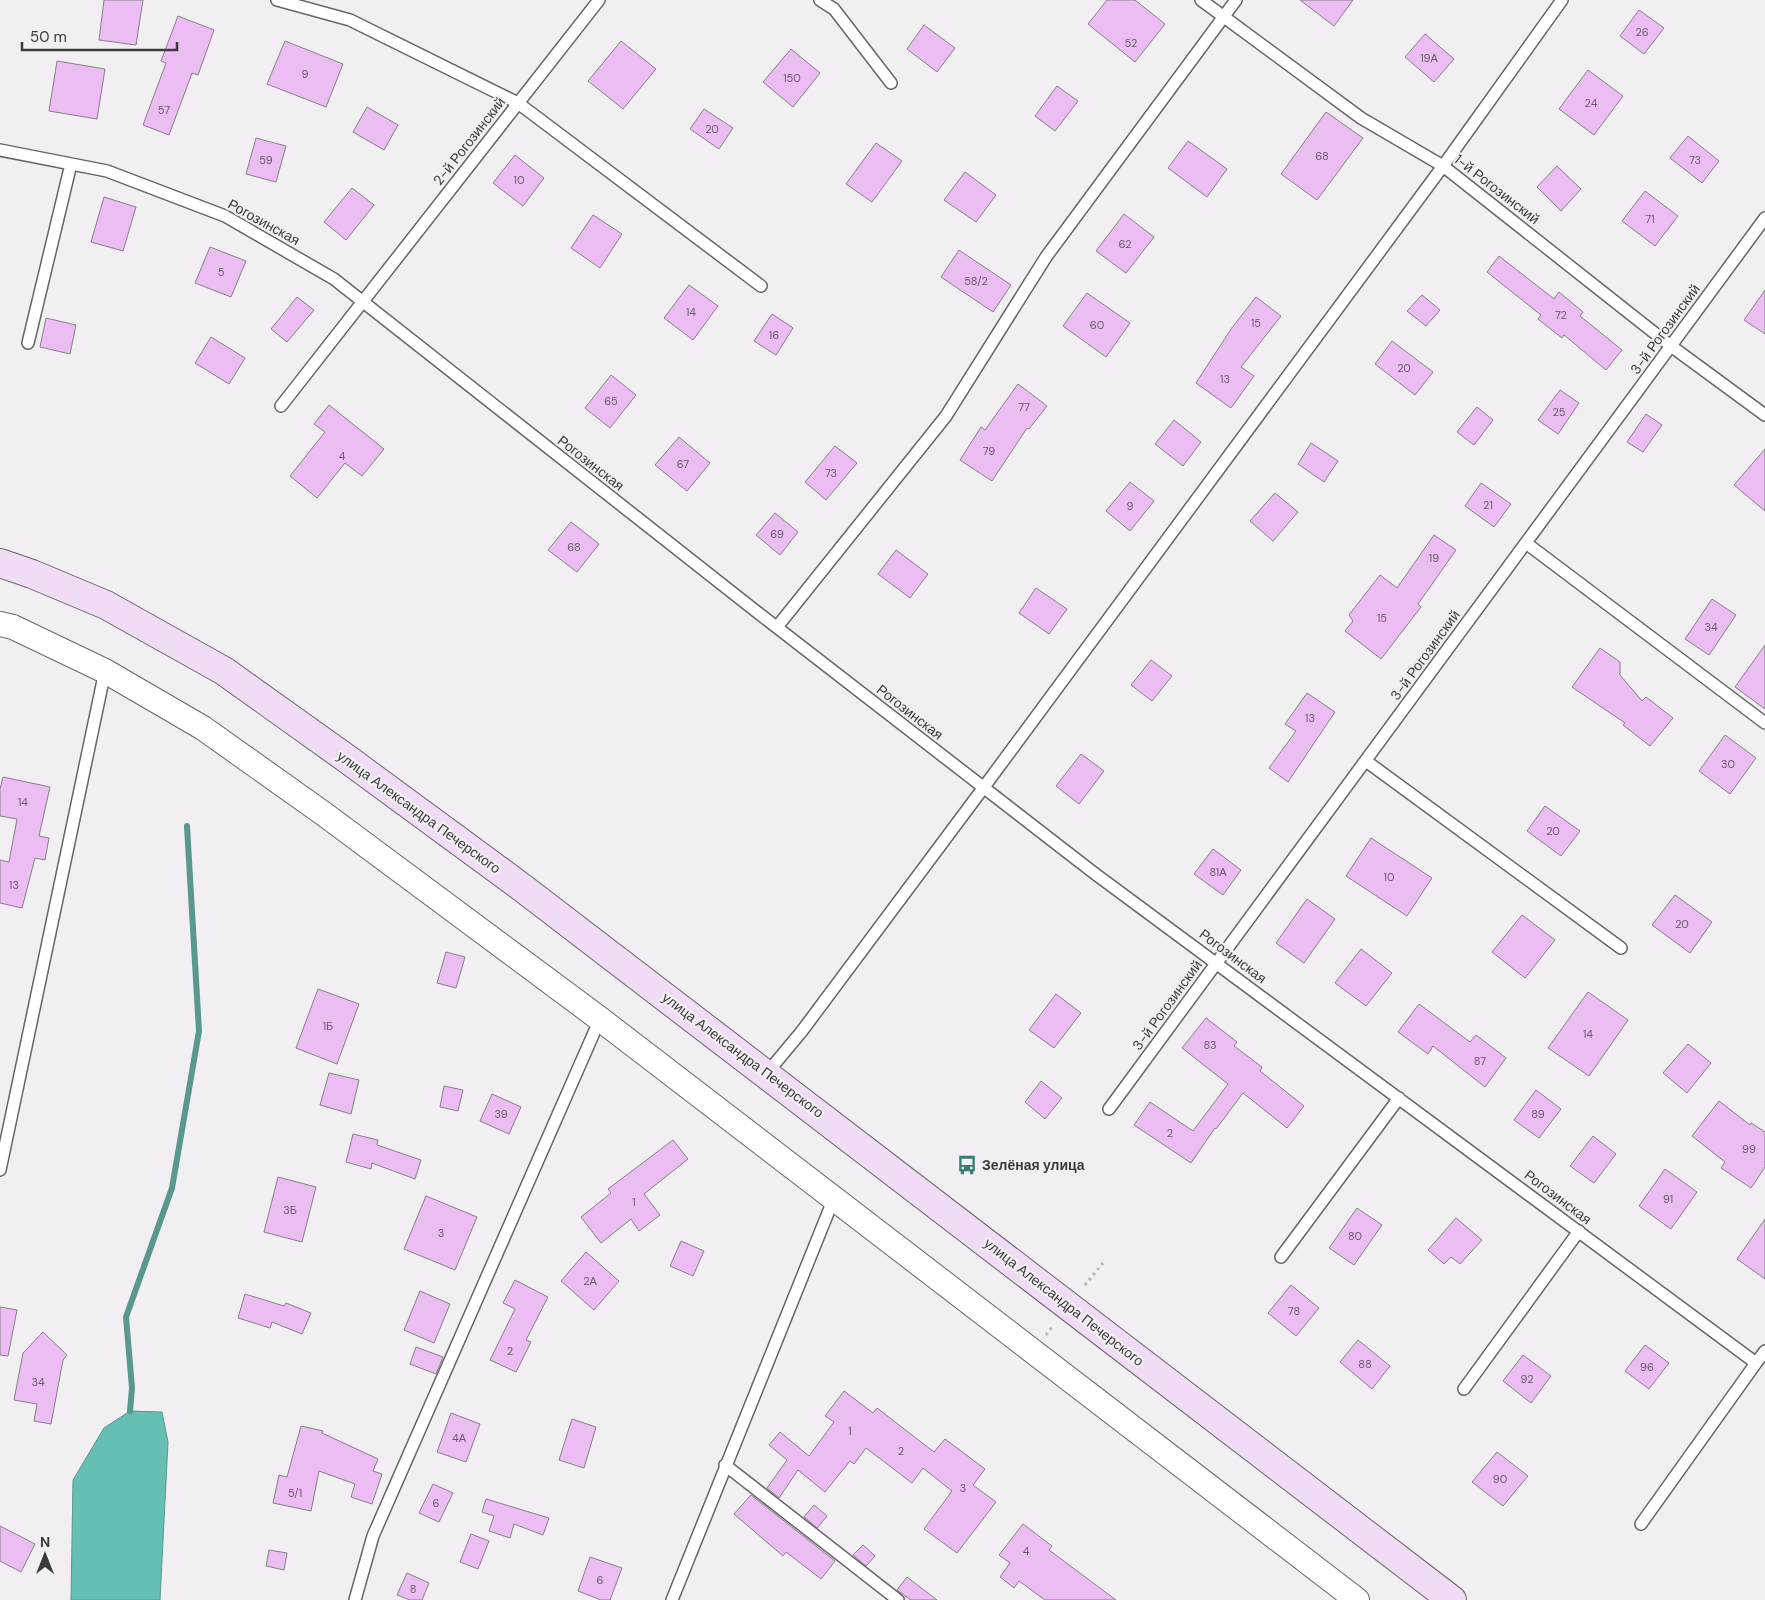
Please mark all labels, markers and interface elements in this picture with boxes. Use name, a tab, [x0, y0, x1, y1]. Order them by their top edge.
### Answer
scale bar	[22, 20, 178, 52]
house number: 26	[1635, 25, 1649, 39]
text: 50 m	[30, 27, 67, 47]
house number: 52	[1125, 36, 1137, 50]
house number: 19А	[1420, 51, 1438, 65]
house number: 9	[302, 67, 309, 81]
house number: 150	[783, 71, 801, 85]
street label: 2-й Рогозинский	[429, 93, 509, 189]
house number: 24	[1585, 96, 1598, 110]
house number: 57	[158, 103, 170, 117]
house number: 20	[705, 122, 719, 136]
house number: 68	[1315, 149, 1329, 163]
street label: 1-й Рогозинский	[1451, 150, 1543, 228]
house number: 59	[259, 153, 273, 167]
house number: 73	[1689, 153, 1701, 167]
house number: 10	[514, 173, 524, 187]
street label: Рогозинская	[225, 195, 303, 249]
house number: 71	[1645, 212, 1655, 226]
house number: 62	[1119, 237, 1131, 251]
house number: 5	[218, 265, 225, 279]
house number: 58/2	[964, 274, 988, 288]
street label: 3-й Рогозинский	[1626, 280, 1704, 378]
house number: 14	[686, 305, 696, 319]
house number: 72	[1555, 308, 1567, 322]
house number: 15	[1251, 316, 1261, 330]
house number: 60	[1090, 318, 1104, 332]
house number: 16	[769, 328, 779, 342]
house number: 20	[1397, 361, 1411, 375]
house number: 13	[1220, 372, 1230, 386]
house number: 65	[604, 394, 618, 408]
house number: 77	[1018, 400, 1030, 414]
house number: 25	[1552, 405, 1566, 419]
street label: Рогозинская	[554, 431, 628, 495]
house number: 79	[983, 444, 995, 458]
house number: 4	[339, 449, 346, 463]
house number: 67	[677, 457, 689, 471]
house number: 73	[825, 466, 837, 480]
house number: 21	[1483, 498, 1493, 512]
house number: 9	[1127, 499, 1134, 513]
house number: 69	[770, 527, 784, 541]
house number: 68	[567, 540, 581, 554]
house number: 19	[1429, 551, 1439, 565]
street label: 3-й Рогозинский	[1386, 606, 1464, 704]
house number: 15	[1377, 611, 1387, 625]
house number: 34	[1704, 620, 1718, 634]
street label: Рогозинская	[873, 680, 947, 744]
house number: 13	[1305, 711, 1315, 725]
street label: улица Александра Печерского	[334, 747, 504, 878]
house number: 30	[1721, 757, 1735, 771]
house number: 14	[18, 795, 28, 809]
house number: 20	[1546, 824, 1560, 838]
house number: 81А	[1209, 865, 1227, 879]
house number: 10	[1384, 870, 1394, 884]
house number: 13	[9, 878, 19, 892]
house number: 20	[1675, 917, 1689, 931]
street label: Рогозинская	[1196, 925, 1270, 987]
street label: 3-й Рогозинский	[1128, 956, 1206, 1054]
street label: улица Александра Печерского	[659, 988, 828, 1122]
house number: 1Б	[323, 1019, 333, 1033]
house number: 14	[1583, 1027, 1593, 1041]
house number: 83	[1203, 1038, 1217, 1052]
house number: 87	[1474, 1054, 1486, 1068]
house number: 39	[494, 1107, 508, 1121]
house number: 89	[1531, 1107, 1545, 1121]
house number: 2	[1167, 1126, 1173, 1140]
house number: 99	[1742, 1142, 1756, 1156]
bus stop icon: Зелёная улица	[956, 1154, 978, 1176]
place label: Зелёная улица	[982, 1156, 1085, 1174]
street label: Рогозинская	[1521, 1166, 1595, 1228]
house number: 91	[1663, 1192, 1673, 1206]
house number: 1	[632, 1195, 636, 1209]
house number: 3Б	[283, 1203, 297, 1217]
house number: 3	[438, 1226, 444, 1240]
house number: 80	[1348, 1229, 1362, 1243]
street label: улица Александра Печерского	[981, 1234, 1148, 1370]
house number: 2А	[583, 1274, 597, 1288]
house number: 78	[1288, 1304, 1300, 1318]
house number: 2	[507, 1344, 513, 1358]
house number: 88	[1358, 1357, 1372, 1371]
house number: 96	[1640, 1360, 1654, 1374]
house number: 92	[1520, 1372, 1534, 1386]
house number: 34	[31, 1375, 45, 1389]
house number: 1	[848, 1424, 852, 1438]
house number: 4А	[452, 1431, 467, 1445]
house number: 2	[898, 1444, 904, 1458]
house number: 90	[1493, 1472, 1507, 1486]
house number: 3	[960, 1481, 966, 1495]
house number: 5/1	[288, 1486, 302, 1500]
house number: 6	[433, 1496, 440, 1510]
north arrow	[20, 1530, 70, 1580]
text: N	[40, 1533, 50, 1551]
house number: 4	[1023, 1544, 1030, 1558]
house number: 6	[597, 1573, 604, 1587]
house number: 8	[410, 1582, 416, 1596]

